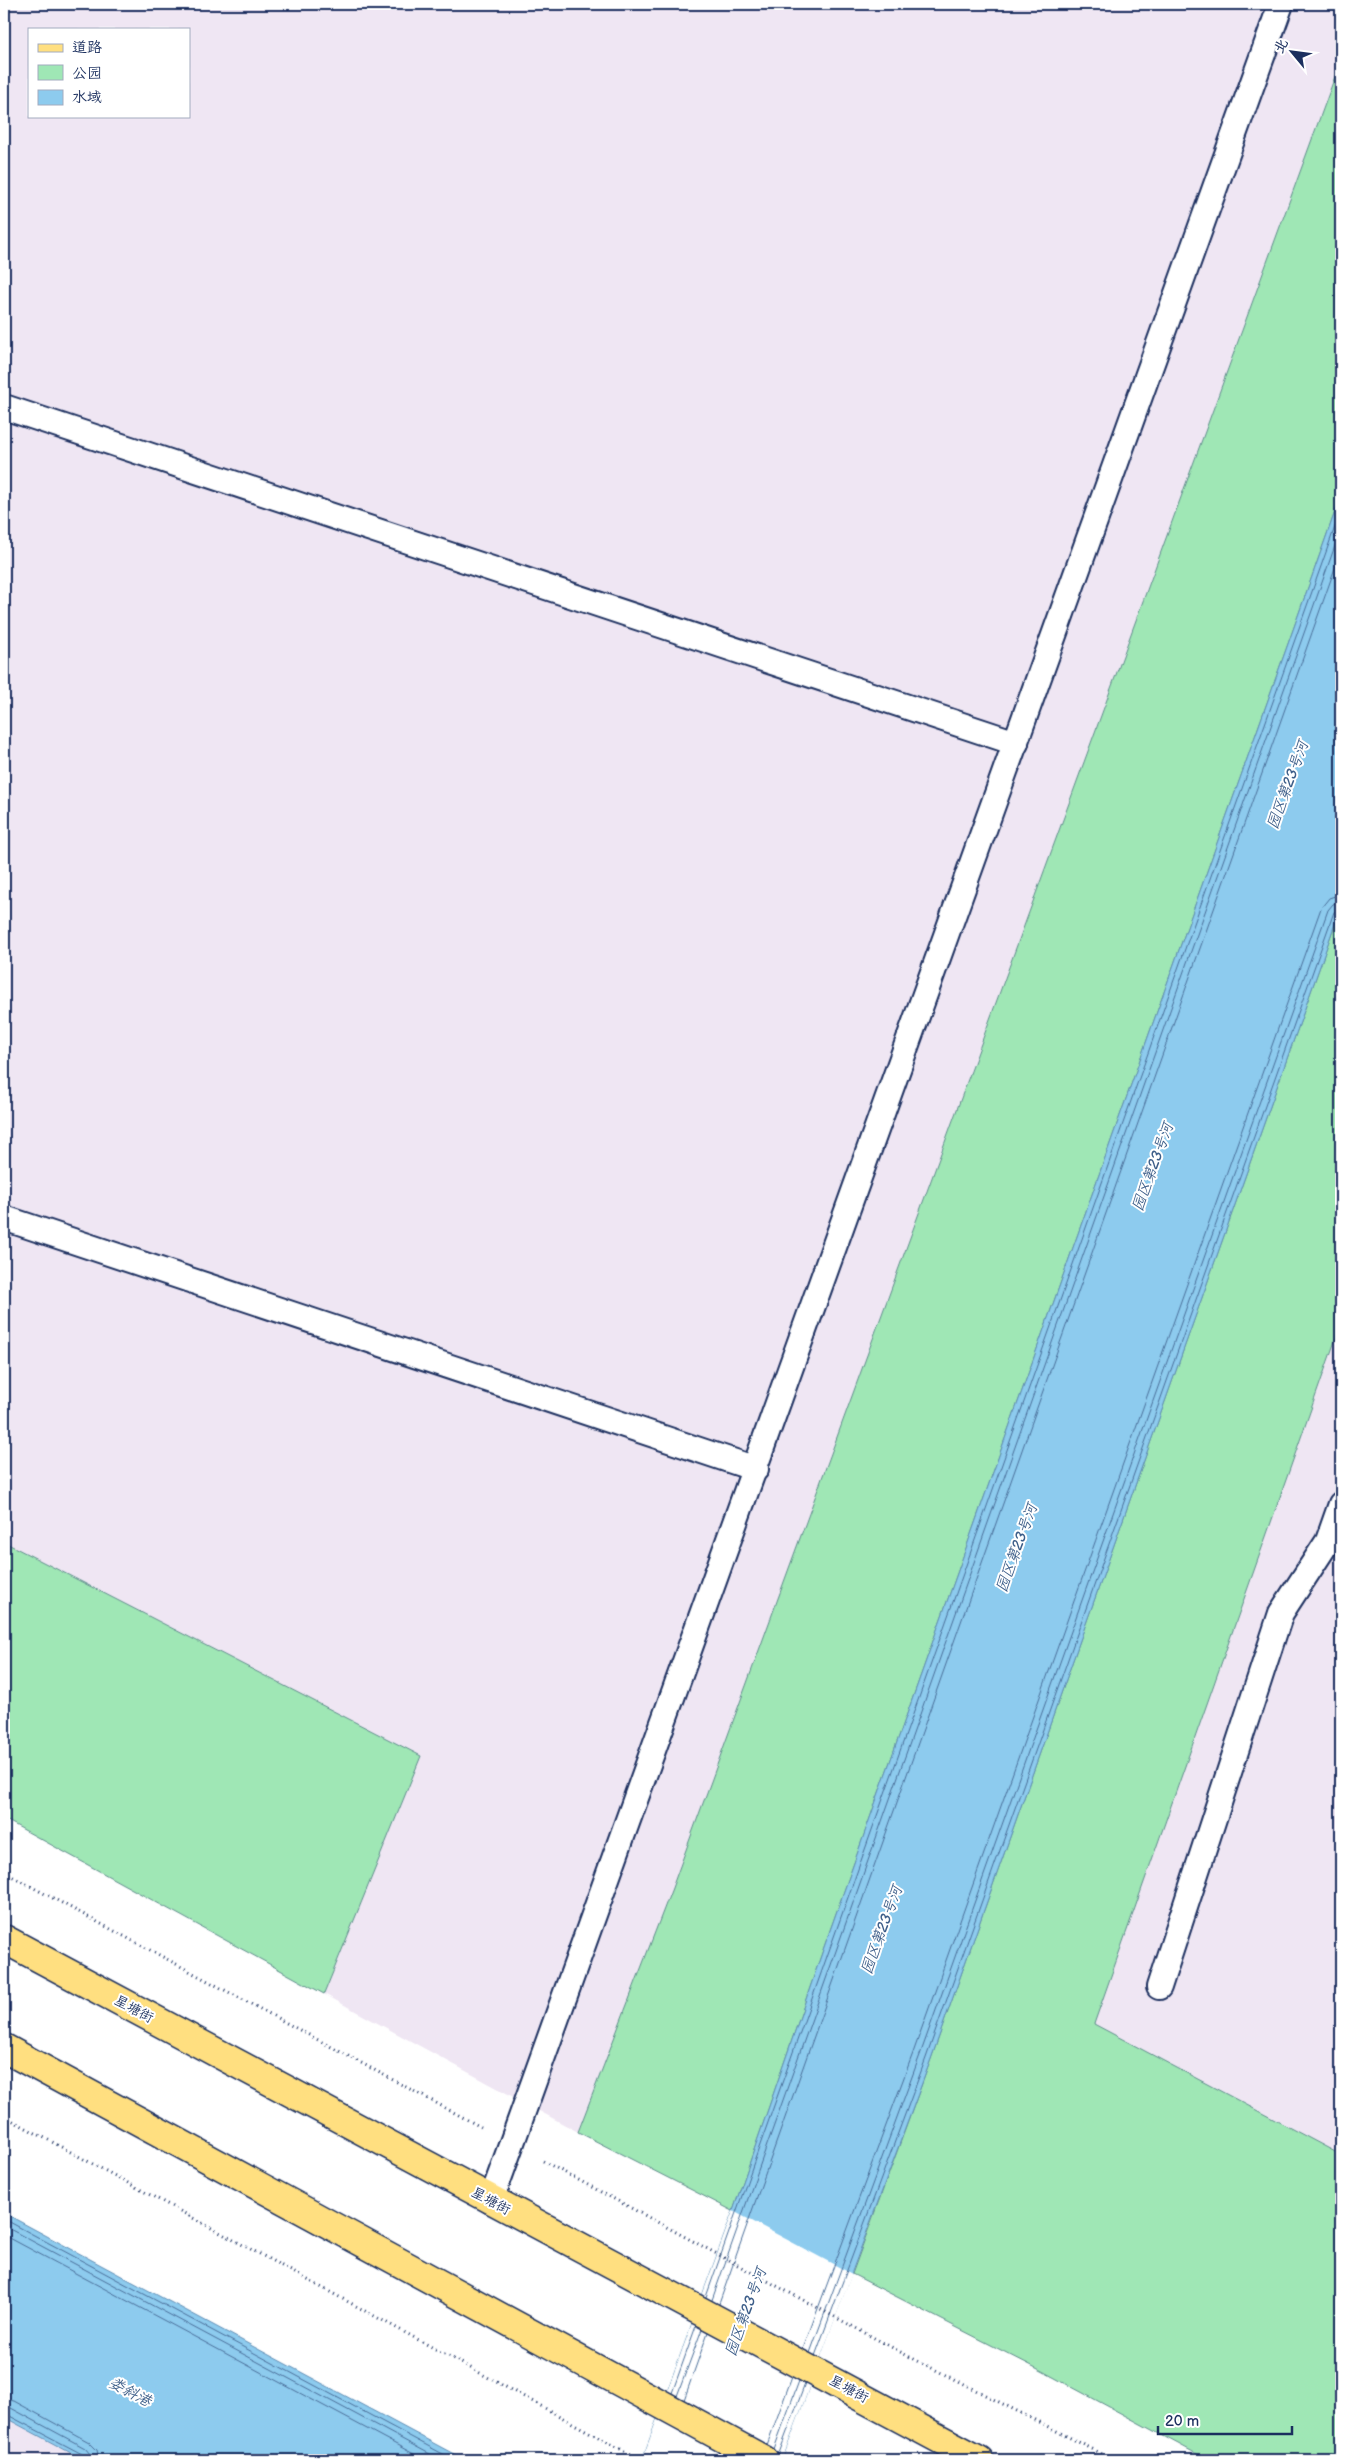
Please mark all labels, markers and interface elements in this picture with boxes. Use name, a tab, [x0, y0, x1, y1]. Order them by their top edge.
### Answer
legend	[28, 28, 190, 118]
north arrow	[1268, 28, 1318, 78]
text: 北	[1270, 36, 1292, 56]
text: 道路	[72, 38, 102, 57]
text: 公园	[72, 64, 102, 83]
text: 水域	[72, 88, 102, 107]
water label: 园区第23号河	[1263, 735, 1314, 832]
water label: 园区第23号河	[1128, 1117, 1179, 1214]
water label: 园区第23号河	[992, 1498, 1043, 1595]
water label: 园区第23号河	[857, 1880, 908, 1977]
street label: 星塘街	[111, 1992, 157, 2026]
street label: 星塘街	[468, 2184, 514, 2218]
water label: 园区第23号河	[721, 2262, 772, 2359]
street label: 星塘街	[826, 2372, 872, 2406]
water label: 娄斜港	[106, 2373, 156, 2412]
scale bar	[1158, 2404, 1291, 2436]
text: 20 m	[1165, 2412, 1199, 2431]

